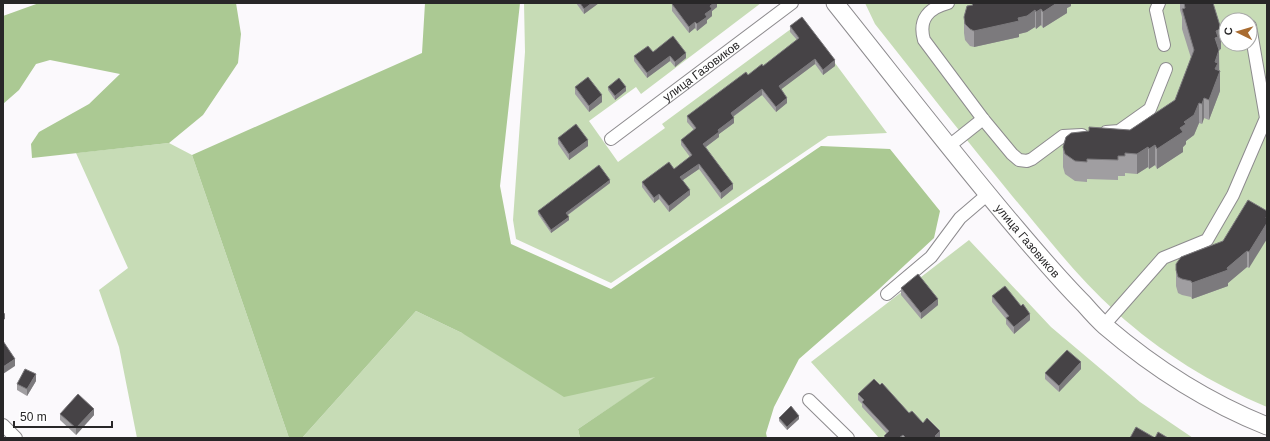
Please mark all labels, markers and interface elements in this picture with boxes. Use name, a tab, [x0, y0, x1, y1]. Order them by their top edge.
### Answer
north arrow	[1218, 12, 1258, 52]
text: С	[1222, 27, 1234, 36]
street label: улица Газовиков	[660, 38, 742, 104]
street label: улица Газовиков	[992, 201, 1063, 281]
scale bar	[14, 403, 112, 429]
text: 50 m	[20, 410, 47, 424]

